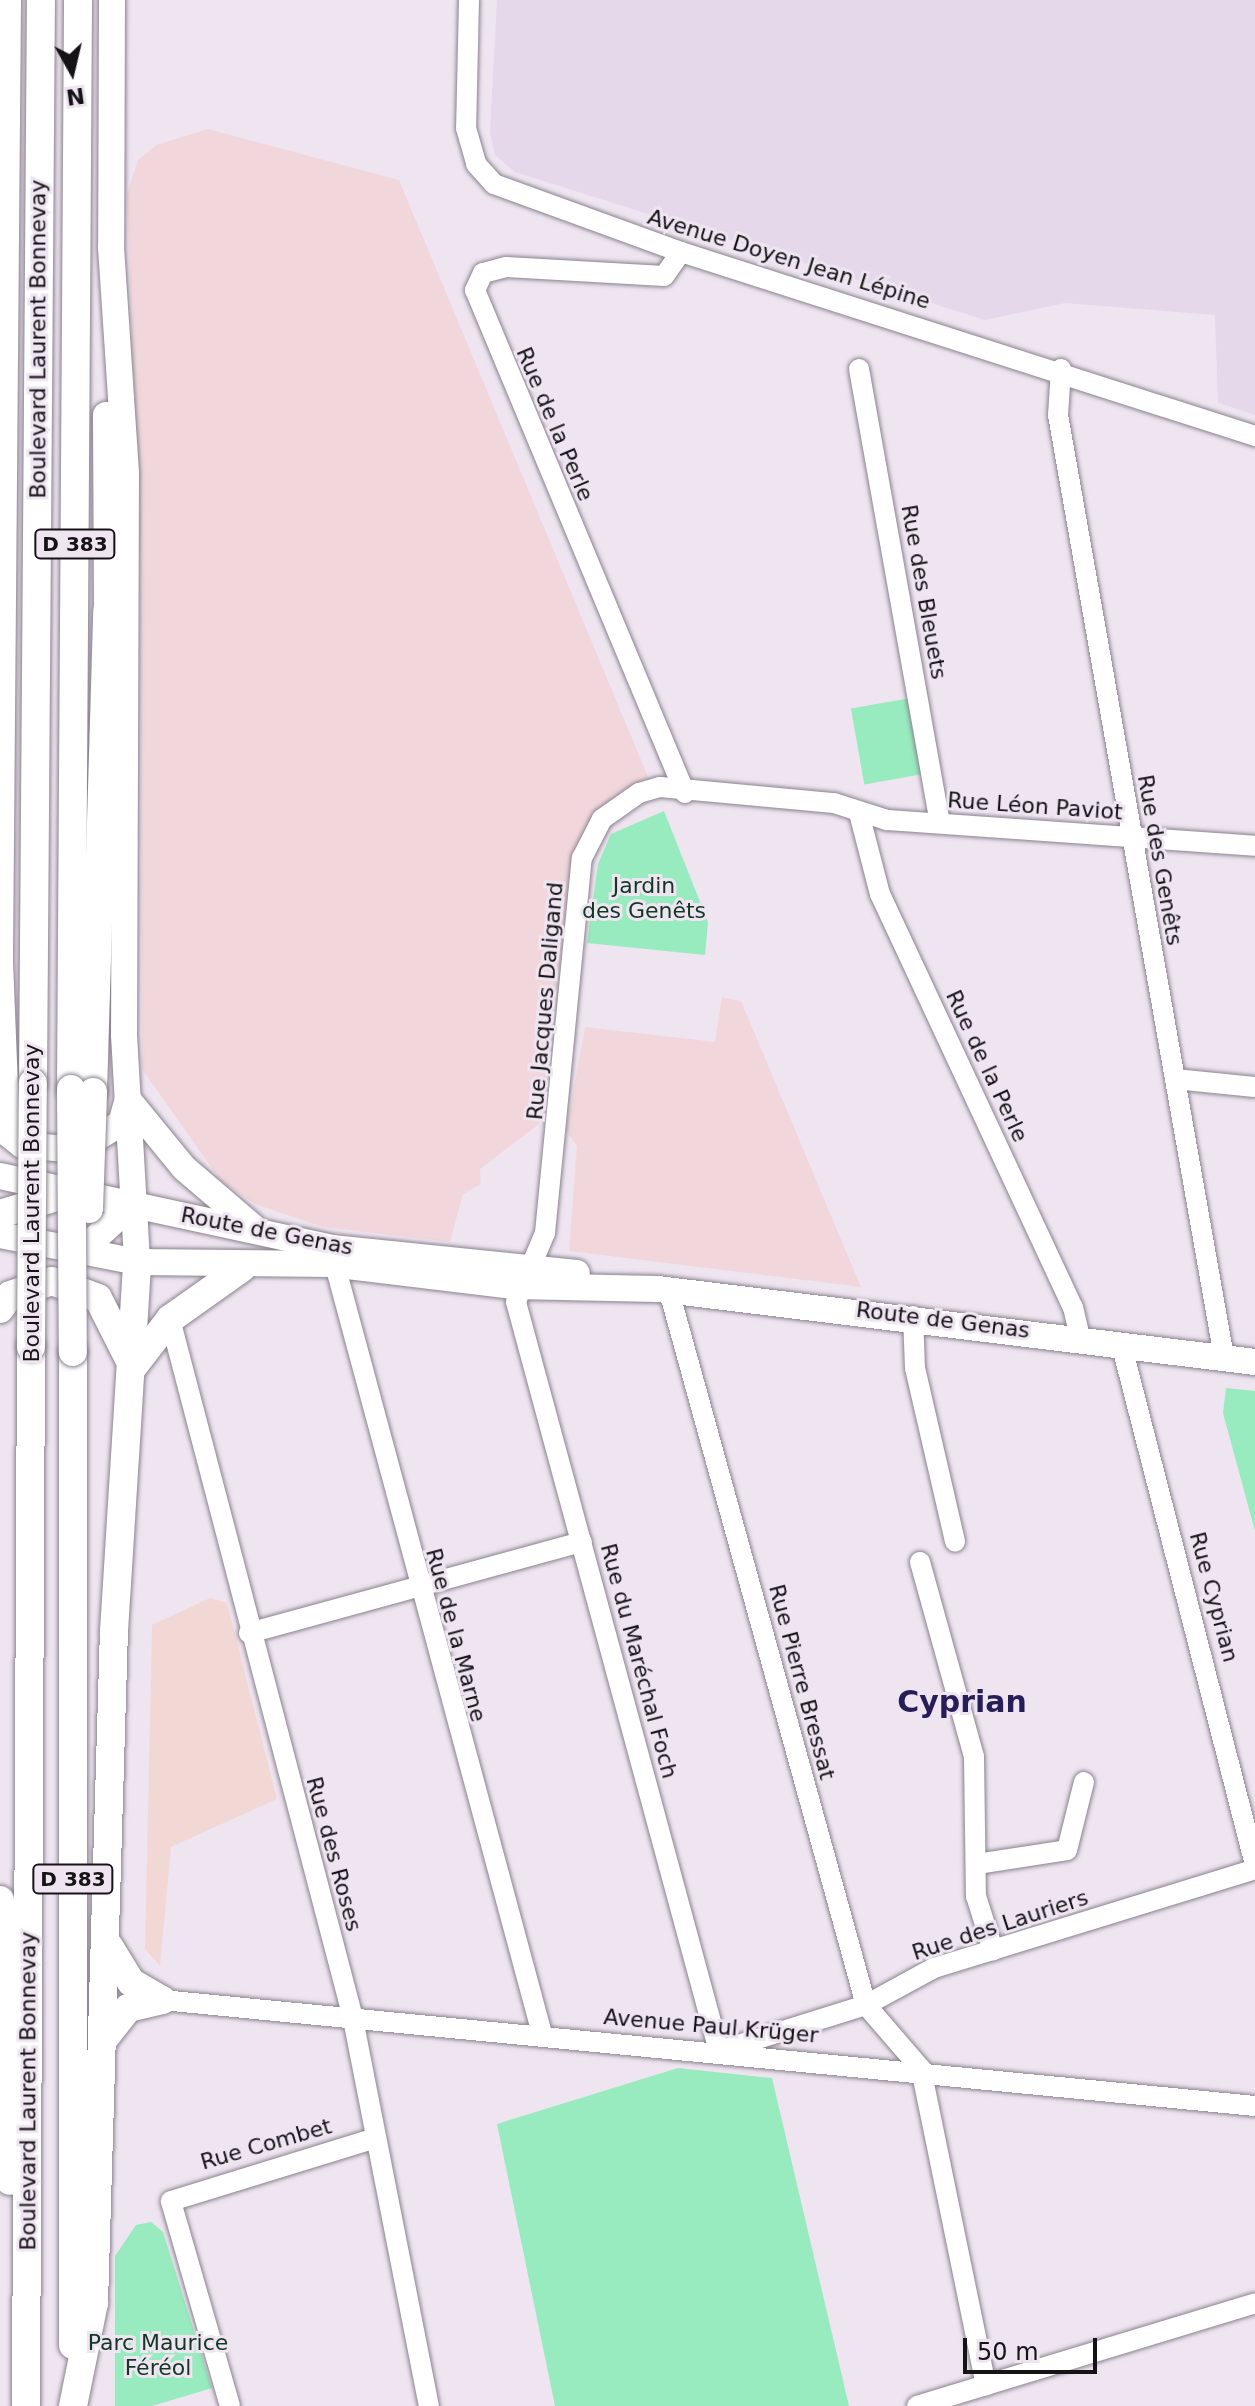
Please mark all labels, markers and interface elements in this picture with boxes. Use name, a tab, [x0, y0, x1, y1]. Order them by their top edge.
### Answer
north arrow	[32, 32, 112, 112]
text: N	[65, 83, 86, 110]
street label: Boulevard Laurent Bonnevay	[25, 179, 51, 499]
street label: Avenue Doyen Jean Lépine	[645, 203, 933, 315]
street label: Rue de la Perle	[511, 343, 599, 505]
street label: Rue des Bleuets	[896, 503, 952, 681]
road number: D 383	[33, 528, 117, 560]
street label: Rue des Genêts	[1132, 773, 1188, 947]
street label: Rue Léon Paviot	[947, 787, 1123, 825]
park label: Jardin des Genêts	[582, 872, 706, 924]
street label: Rue Jacques Daligand	[521, 881, 569, 1121]
street label: Rue de la Perle	[940, 986, 1034, 1146]
street label: Boulevard Laurent Bonnevay	[19, 1043, 45, 1363]
street label: Route de Genas	[179, 1201, 355, 1261]
street label: Route de Genas	[855, 1296, 1031, 1344]
street label: Rue Cyprian	[1184, 1529, 1244, 1665]
street label: Rue du Maréchal Foch	[595, 1541, 683, 1781]
street label: Rue de la Marne	[420, 1545, 492, 1725]
street label: Rue Pierre Bressat	[763, 1581, 841, 1783]
district label: Cyprian	[897, 1684, 1027, 1720]
street label: Rue des Roses	[301, 1774, 367, 1934]
road number: D 383	[31, 1863, 115, 1895]
street label: Rue des Lauriers	[909, 1884, 1091, 1966]
street label: Boulevard Laurent Bonnevay	[15, 1931, 41, 2251]
street label: Avenue Paul Krüger	[603, 2003, 819, 2049]
street label: Rue Combet	[197, 2113, 335, 2175]
scale bar	[967, 2322, 1101, 2372]
park label: Parc Maurice Féréol	[88, 2329, 228, 2380]
text: 50 m	[977, 2338, 1039, 2366]

